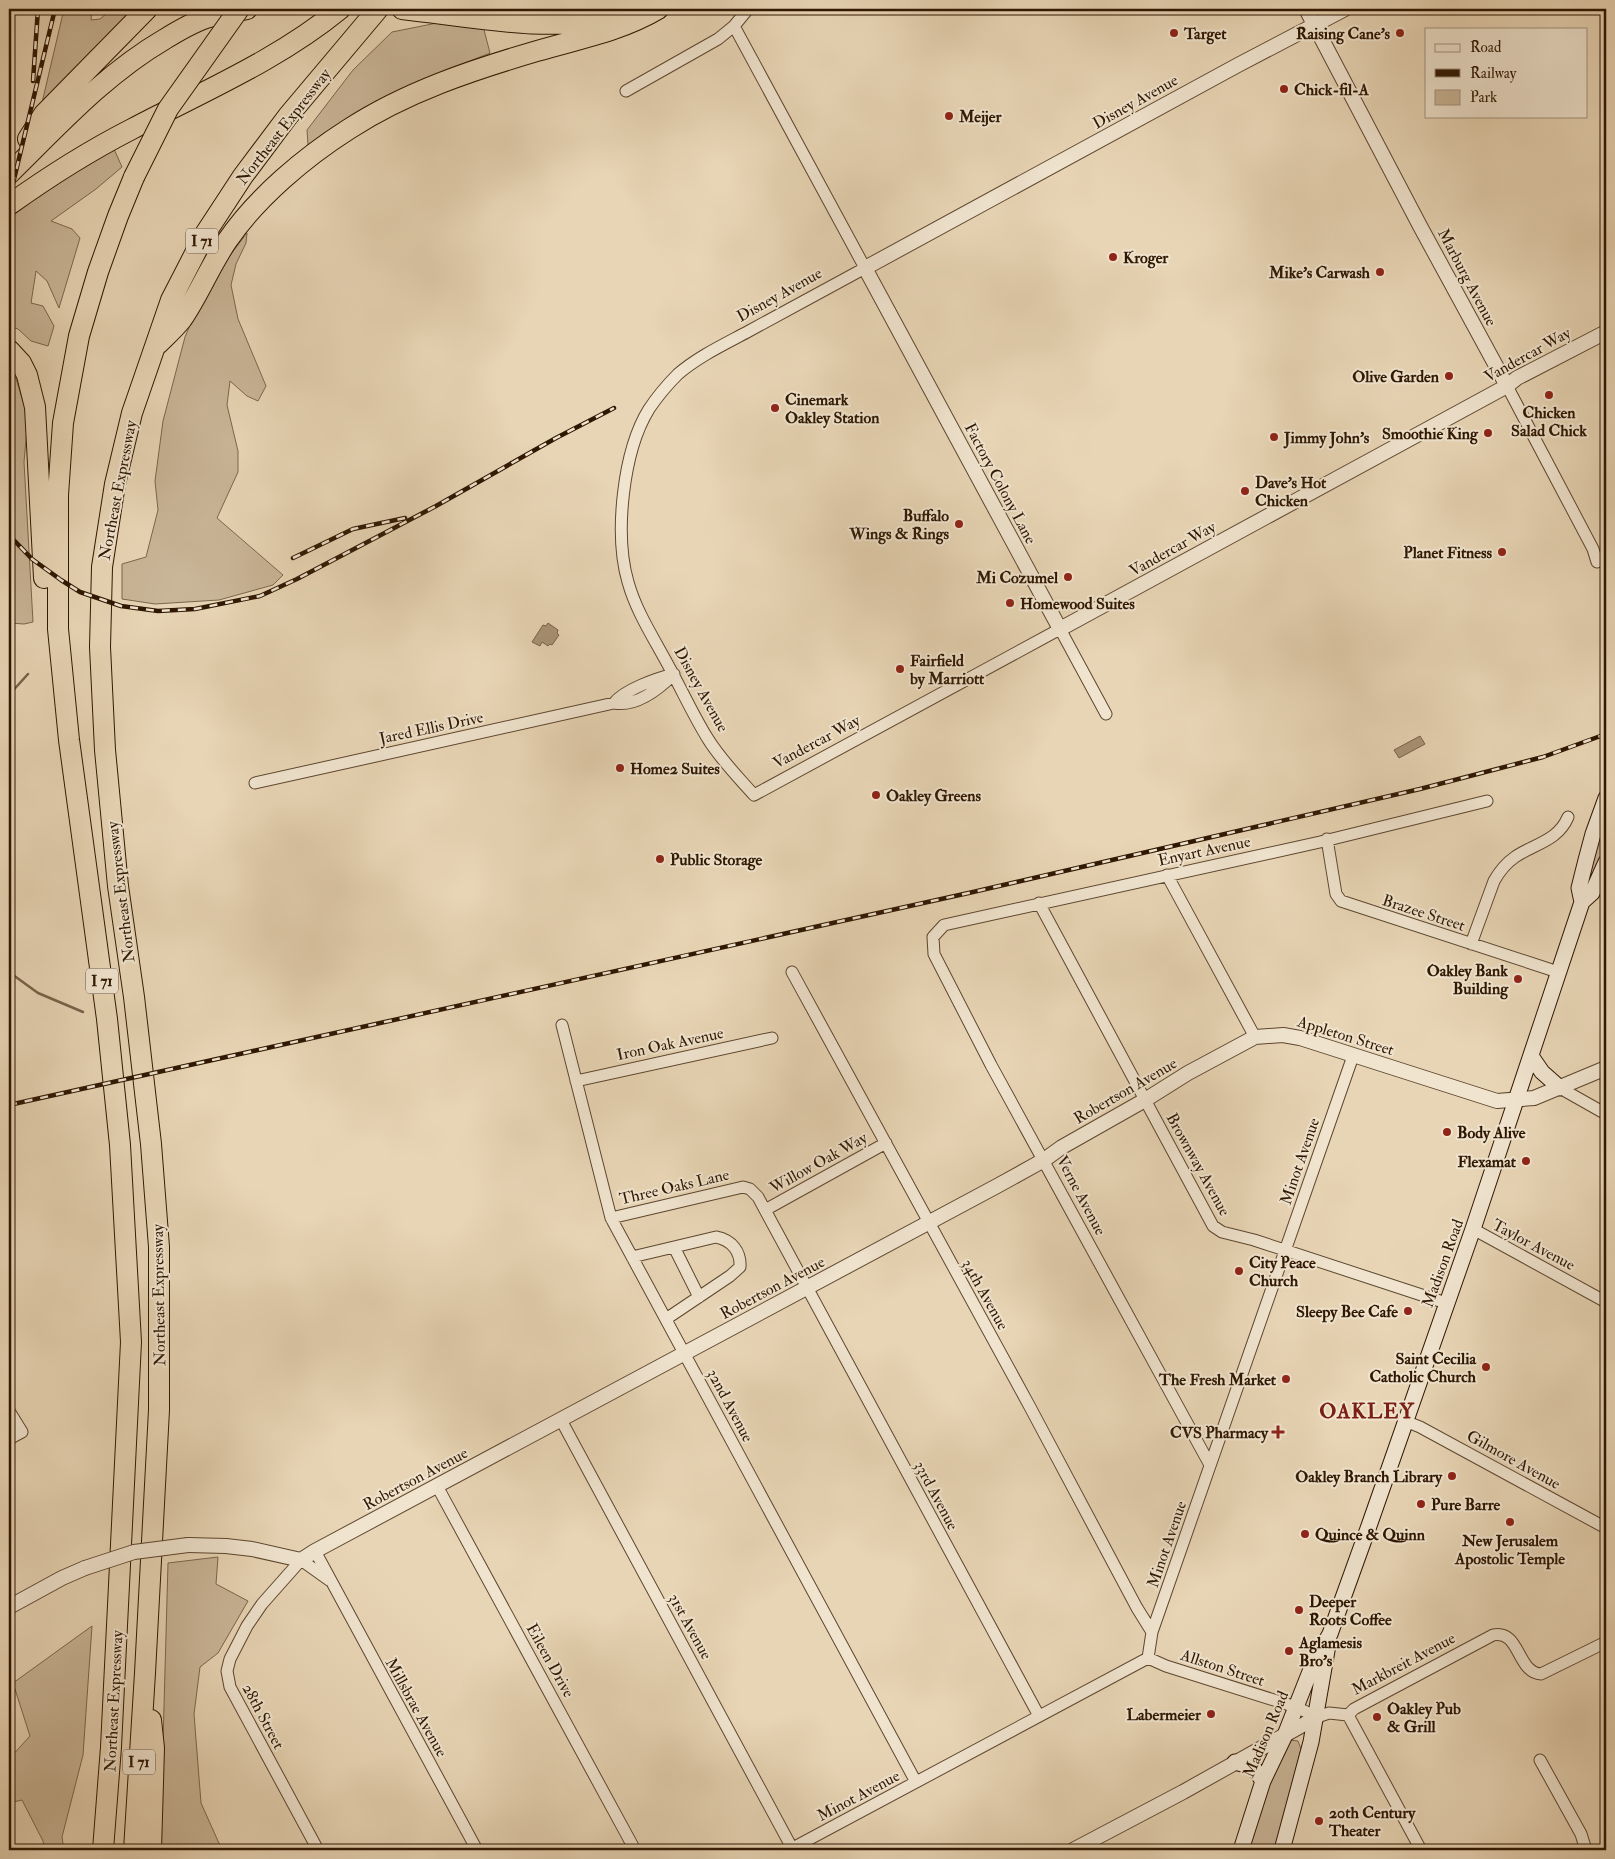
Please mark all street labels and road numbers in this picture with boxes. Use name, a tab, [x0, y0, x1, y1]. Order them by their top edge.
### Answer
street label: Northeast Expressway	[232, 64, 337, 189]
street label: Disney Avenue	[1089, 70, 1182, 134]
street label: Marburg Avenue	[1433, 225, 1501, 330]
road number: I 71	[186, 228, 218, 254]
street label: Disney Avenue	[733, 263, 826, 327]
street label: Vandercar Way	[1481, 322, 1575, 387]
street label: Northeast Expressway	[95, 418, 143, 562]
street label: Factory Colony Lane	[960, 419, 1041, 548]
street label: Vandercar Way	[1126, 516, 1220, 581]
street label: Disney Avenue	[669, 643, 733, 736]
street label: Jared Ellis Drive	[376, 707, 486, 750]
street label: Vandercar Way	[769, 710, 864, 773]
street label: Northeast Expressway	[102, 819, 141, 964]
street label: Enyart Avenue	[1156, 831, 1253, 871]
street label: Brazee Street	[1380, 890, 1468, 936]
road number: I 71	[86, 968, 118, 994]
street label: Appleton Street	[1294, 1011, 1396, 1061]
street label: Iron Oak Avenue	[615, 1023, 726, 1065]
street label: Robertson Avenue	[1070, 1053, 1181, 1128]
street label: Brownway Avenue	[1162, 1109, 1235, 1220]
street label: Minot Avenue	[1276, 1115, 1324, 1207]
street label: Willow Oak Way	[765, 1127, 872, 1198]
street label: Verne Avenue	[1052, 1152, 1111, 1239]
street label: Three Oaks Lane	[617, 1165, 731, 1209]
street label: Taylor Avenue	[1489, 1215, 1579, 1275]
street label: Madison Road	[1418, 1216, 1468, 1310]
street label: Northeast Expressway	[148, 1223, 171, 1366]
street label: Robertson Avenue	[717, 1252, 829, 1324]
street label: 34th Avenue	[957, 1256, 1013, 1334]
street label: 32nd Avenue	[703, 1365, 758, 1446]
street label: Gilmore Avenue	[1463, 1426, 1564, 1494]
street label: Robertson Avenue	[360, 1443, 472, 1515]
street label: 33rd Avenue	[910, 1457, 963, 1534]
street label: Minot Avenue	[1143, 1498, 1191, 1590]
street label: 31st Avenue	[664, 1590, 717, 1663]
street label: Eileen Drive	[522, 1620, 579, 1701]
street label: Markbreit Avenue	[1348, 1628, 1459, 1700]
street label: Northeast Expressway	[100, 1629, 129, 1773]
street label: Allston Street	[1177, 1645, 1267, 1691]
street label: Millsbrae Avenue	[381, 1654, 452, 1761]
street label: 28th Street	[238, 1680, 289, 1753]
street label: Madison Road	[1239, 1688, 1293, 1781]
road number: I 71	[123, 1750, 155, 1774]
street label: Minot Avenue	[814, 1766, 903, 1826]

